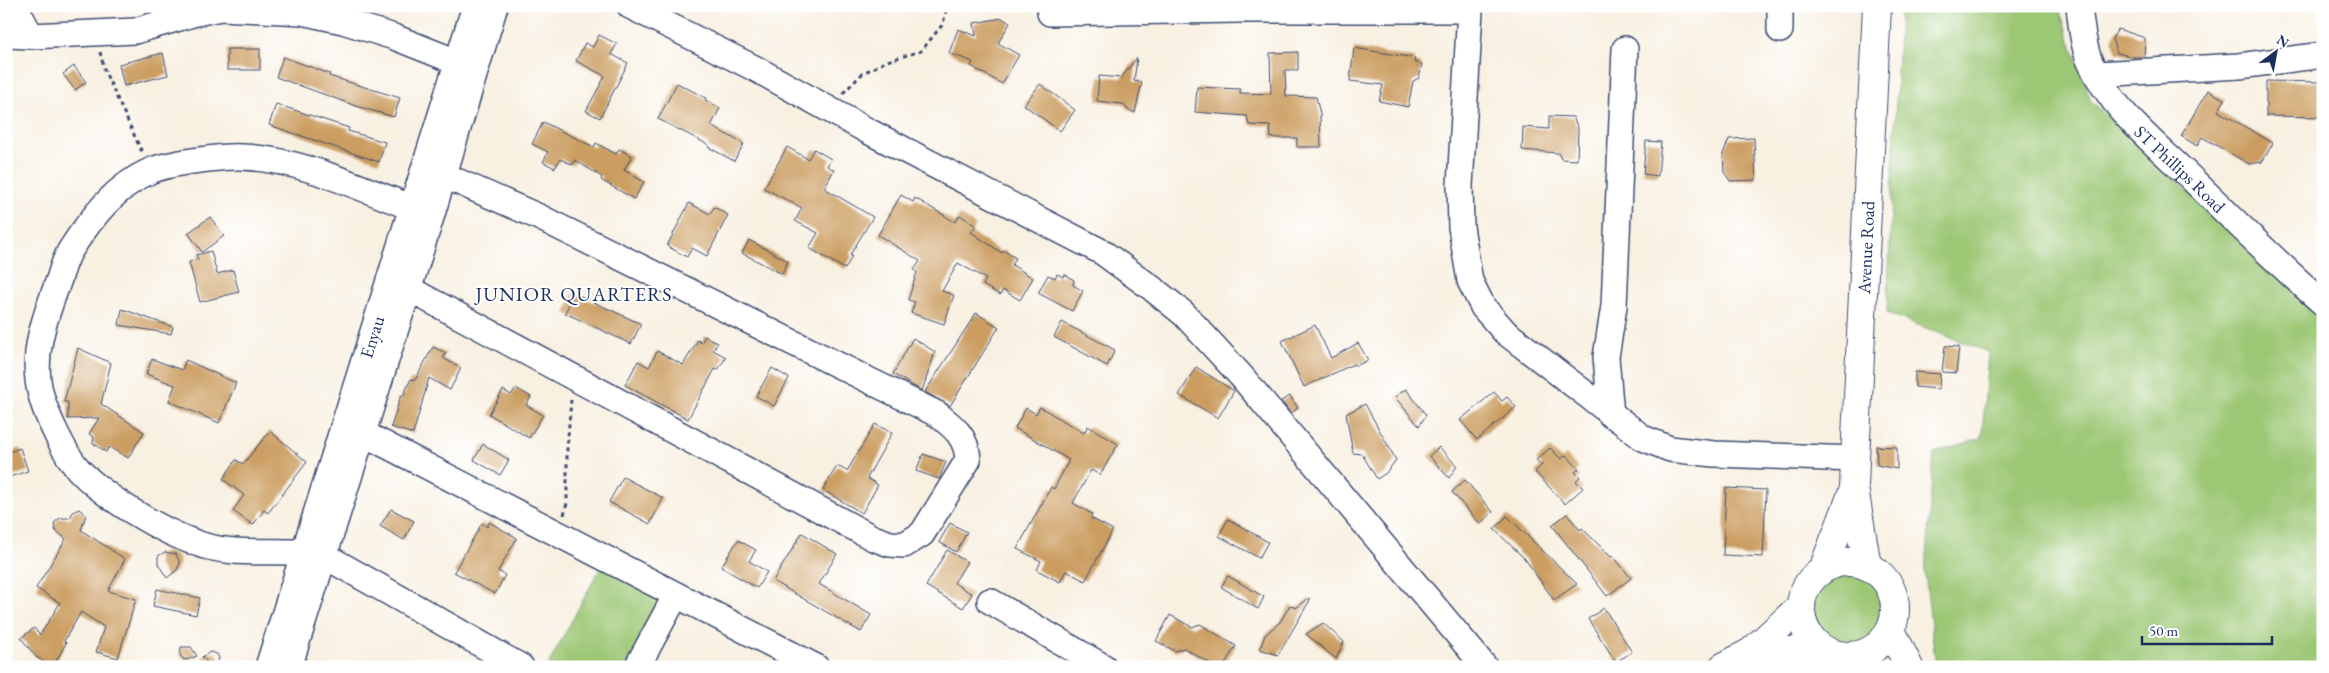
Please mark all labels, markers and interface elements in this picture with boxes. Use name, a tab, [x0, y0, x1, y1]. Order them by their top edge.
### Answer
north arrow	[2252, 28, 2302, 78]
text: N	[2273, 30, 2293, 52]
street label: ST Phillips Road	[2130, 120, 2231, 218]
street label: Avenue Road	[1851, 199, 1879, 295]
district label: JUNIOR QUARTERS	[473, 281, 673, 307]
street label: Enyau	[354, 312, 389, 361]
scale bar	[2142, 613, 2272, 645]
text: 50 m	[2149, 621, 2178, 640]

